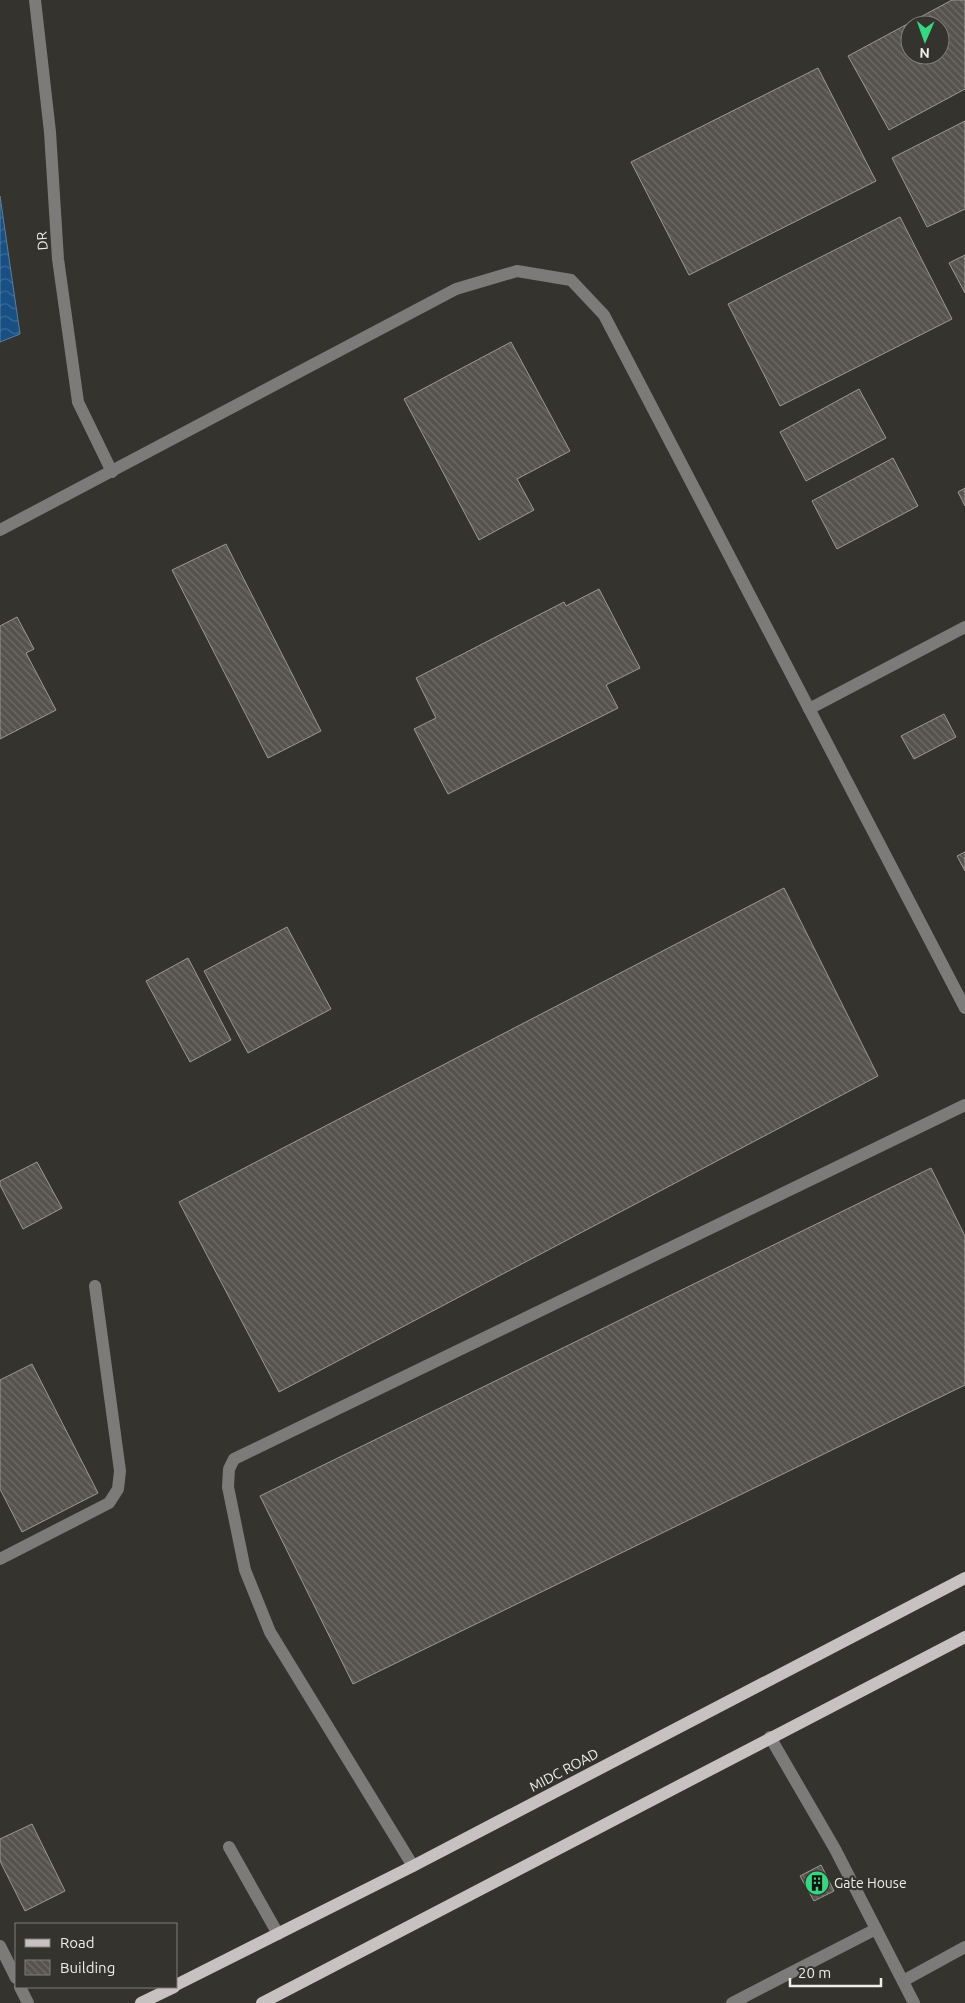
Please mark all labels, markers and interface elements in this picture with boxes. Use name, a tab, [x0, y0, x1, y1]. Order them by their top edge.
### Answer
north arrow	[900, 15, 950, 65]
text: N	[919, 45, 930, 61]
street label: DR	[33, 231, 51, 251]
street label: MIDC ROAD	[527, 1745, 601, 1795]
building icon: Gate House	[804, 1870, 830, 1896]
place label: Gate House	[834, 1875, 907, 1891]
legend	[15, 1923, 178, 1988]
text: Road	[60, 1934, 95, 1951]
scale bar	[790, 1956, 881, 1988]
text: Building	[60, 1959, 115, 1976]
text: 20 m	[798, 1964, 831, 1981]

